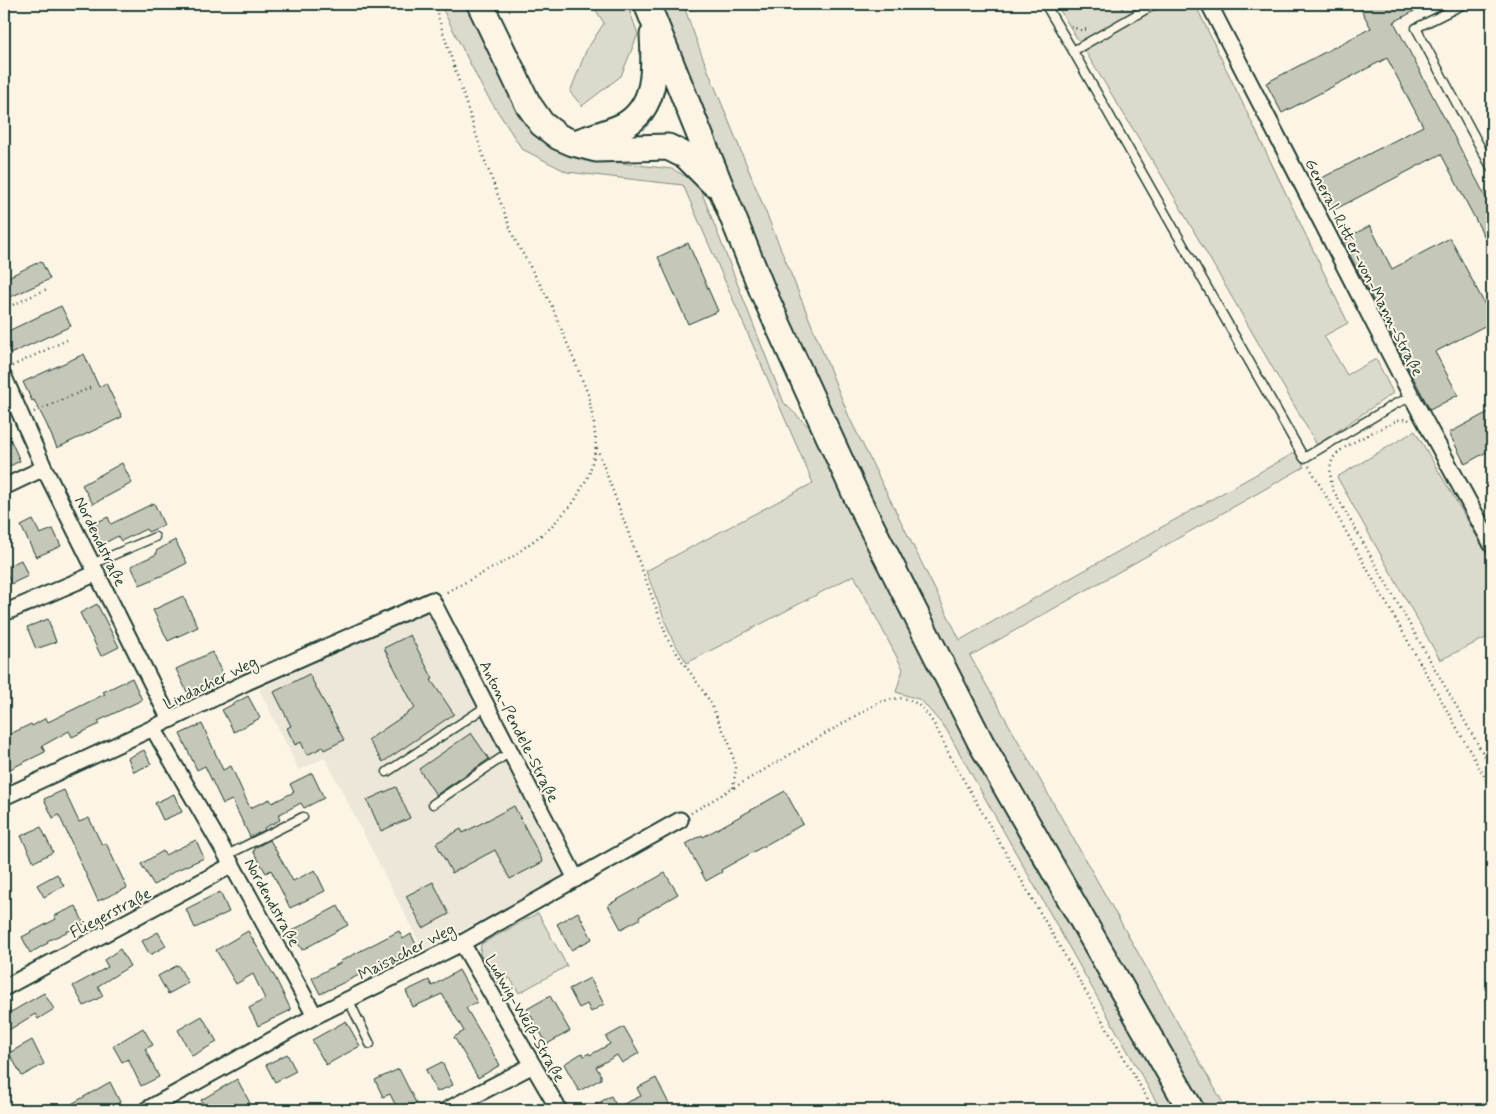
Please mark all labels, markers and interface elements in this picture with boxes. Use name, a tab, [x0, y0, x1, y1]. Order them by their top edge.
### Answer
street label: General-Ritter-von-Mann-Straße	[1299, 155, 1428, 380]
street label: Nordendstraße	[69, 493, 131, 590]
street label: Lindacher Weg	[160, 652, 262, 716]
street label: Anton-Pendele-Straße	[474, 657, 564, 806]
street label: Nordendstraße	[239, 855, 305, 951]
street label: Fliegerstraße	[66, 883, 155, 944]
street label: Maisacher Weg	[355, 919, 459, 987]
street label: Ludwig-Weiß-Straße	[480, 951, 570, 1086]

